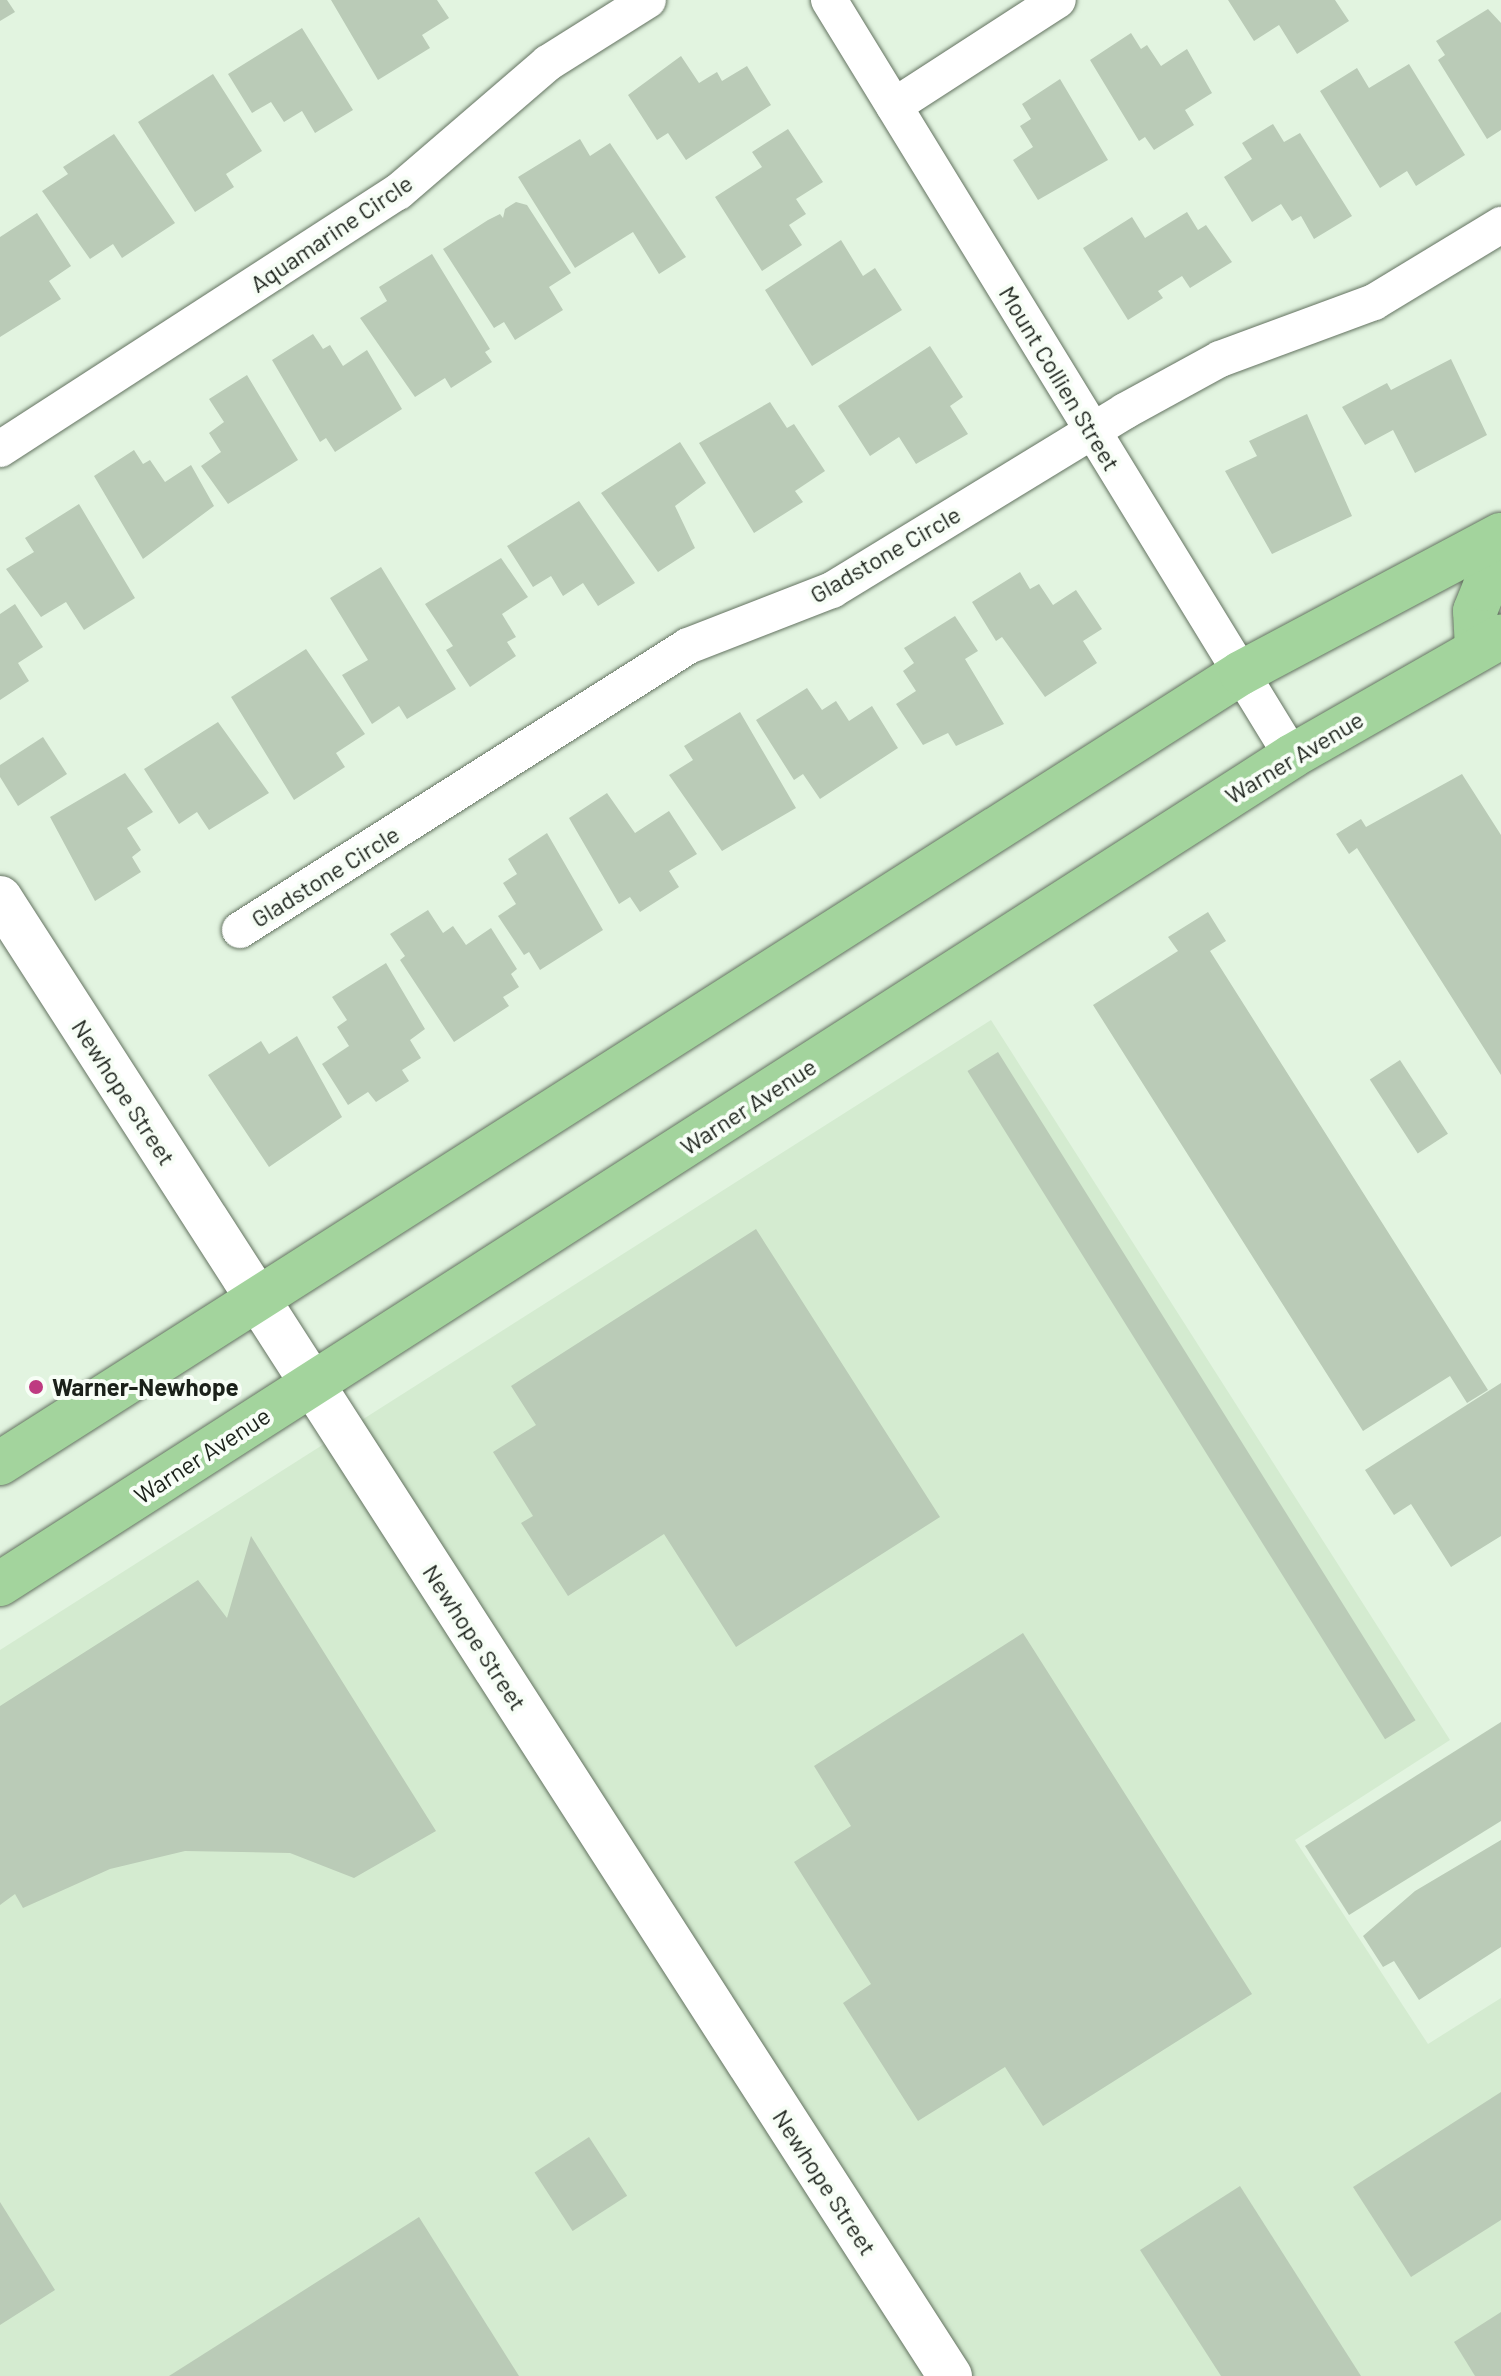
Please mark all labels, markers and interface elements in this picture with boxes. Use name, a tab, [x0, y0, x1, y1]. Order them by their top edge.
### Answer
street label: Aquamarine Circle	[244, 168, 418, 298]
street label: Mount Collien Street	[993, 280, 1127, 476]
street label: Gladstone Circle	[805, 499, 965, 609]
street label: Warner Avenue	[1220, 704, 1368, 810]
street label: Gladstone Circle	[246, 819, 404, 933]
street label: Newhope Street	[66, 1014, 182, 1170]
street label: Warner Avenue	[675, 1051, 821, 1161]
place label: Warner-Newhope	[52, 1373, 239, 1401]
marker: Warner-Newhope	[27, 1378, 45, 1396]
street label: Warner Avenue	[129, 1400, 275, 1510]
street label: Newhope Street	[417, 1559, 533, 1715]
street label: Newhope Street	[767, 2104, 883, 2260]

